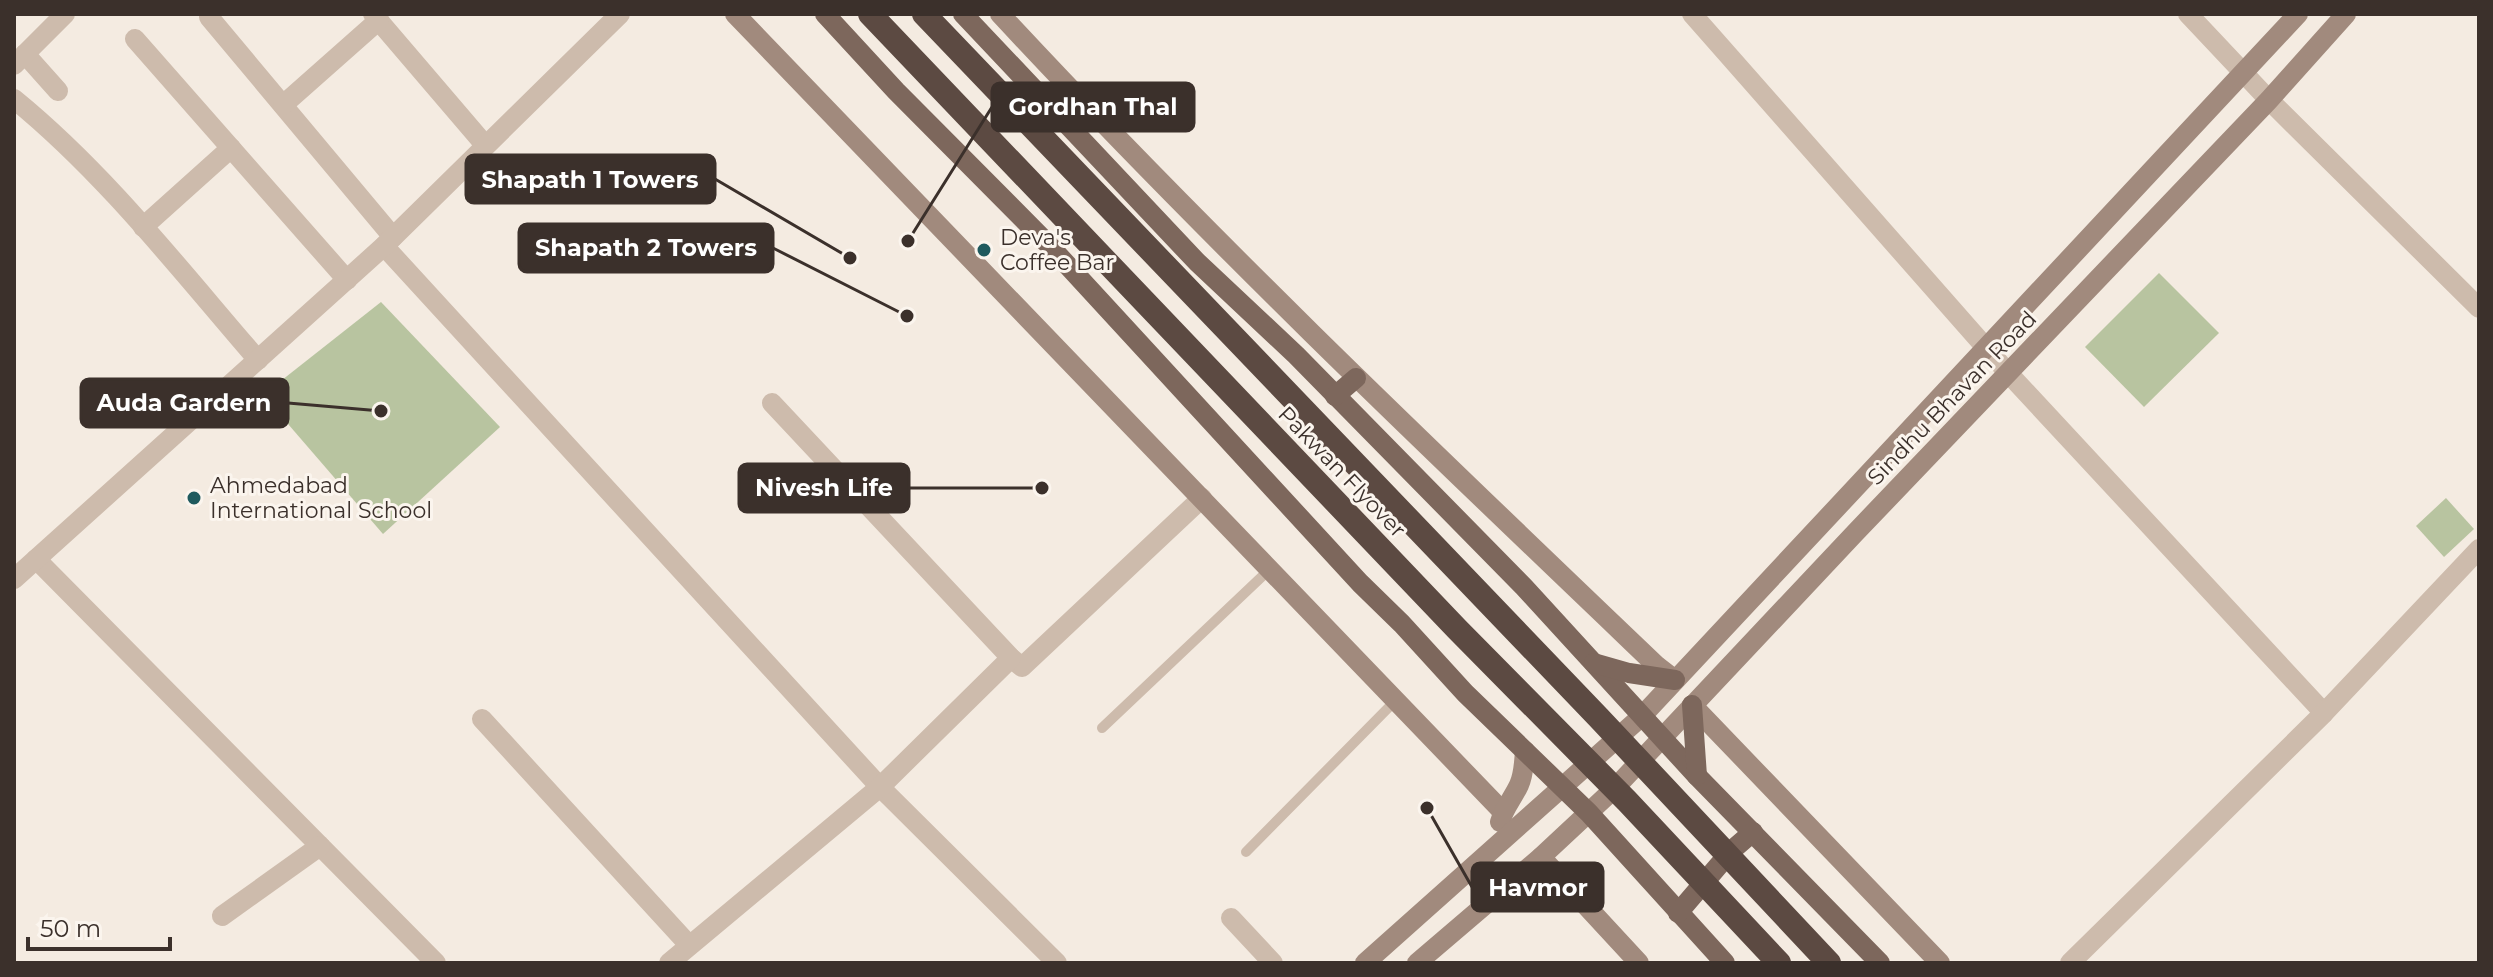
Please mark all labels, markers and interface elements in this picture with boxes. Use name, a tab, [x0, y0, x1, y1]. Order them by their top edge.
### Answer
callout: Gordhan Thal	[992, 83, 1194, 131]
text: Gordhan Thal	[1008, 92, 1178, 121]
callout: Shapath 1 Towers	[466, 155, 715, 203]
text: Shapath 1 Towers	[481, 165, 699, 194]
callout: Shapath 2 Towers	[519, 224, 773, 272]
place label: Deva's Coffee Bar	[1000, 224, 1114, 276]
text: Shapath 2 Towers	[535, 233, 757, 262]
marker: Deva's Coffee Bar	[975, 241, 993, 259]
street label: Sindhu Bhavan Road	[1862, 305, 2042, 491]
callout: Auda Gardern	[81, 379, 288, 427]
text: Auda Gardern	[96, 388, 271, 417]
street label: Pakwan Flyover	[1273, 401, 1411, 543]
callout: Nivesh Life	[739, 464, 909, 512]
place label: Ahmedabad International School	[210, 472, 432, 524]
text: Nivesh Life	[755, 473, 893, 502]
marker: Ahmedabad International School	[185, 489, 203, 507]
callout: Havmor	[1472, 863, 1603, 911]
text: Havmor	[1488, 873, 1588, 902]
scale bar	[28, 901, 170, 951]
text: 50 m	[40, 914, 101, 943]

